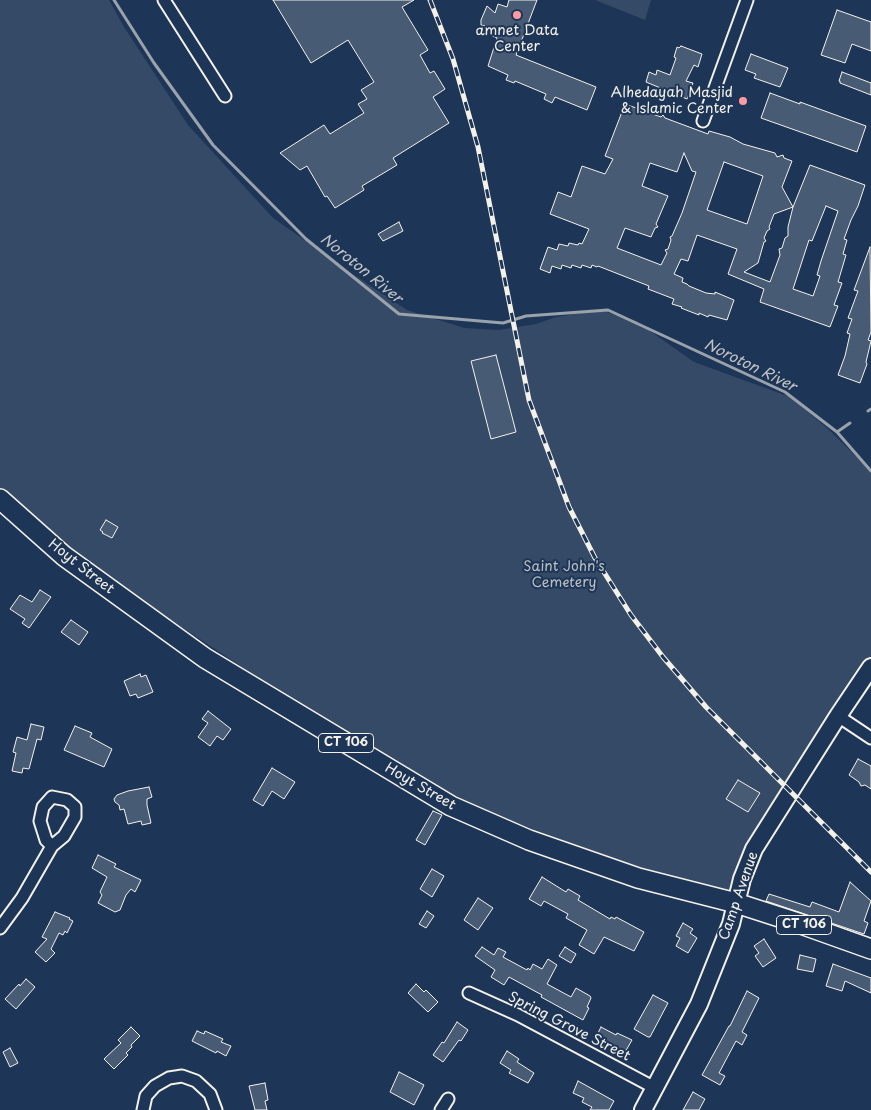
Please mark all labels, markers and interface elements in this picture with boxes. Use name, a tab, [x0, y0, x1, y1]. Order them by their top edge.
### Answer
marker: amnet Data Center	[511, 9, 523, 21]
place label: amnet Data Center	[475, 23, 559, 56]
place label: Alhedayah Masjid & Islamic Center	[611, 85, 733, 118]
marker: Alhedayah Masjid & Islamic Center	[737, 95, 749, 107]
water label: Noroton River	[316, 230, 406, 308]
water label: Noroton River	[701, 336, 799, 396]
street label: Hoyt Street	[45, 536, 117, 598]
park label: Saint John's Cemetery	[523, 559, 605, 592]
road number: CT 106	[318, 734, 374, 752]
street label: Hoyt Street	[382, 760, 458, 814]
street label: Camp Avenue	[716, 849, 762, 943]
road number: CT 106	[776, 916, 832, 934]
street label: Spring Grove Street	[505, 989, 633, 1065]

